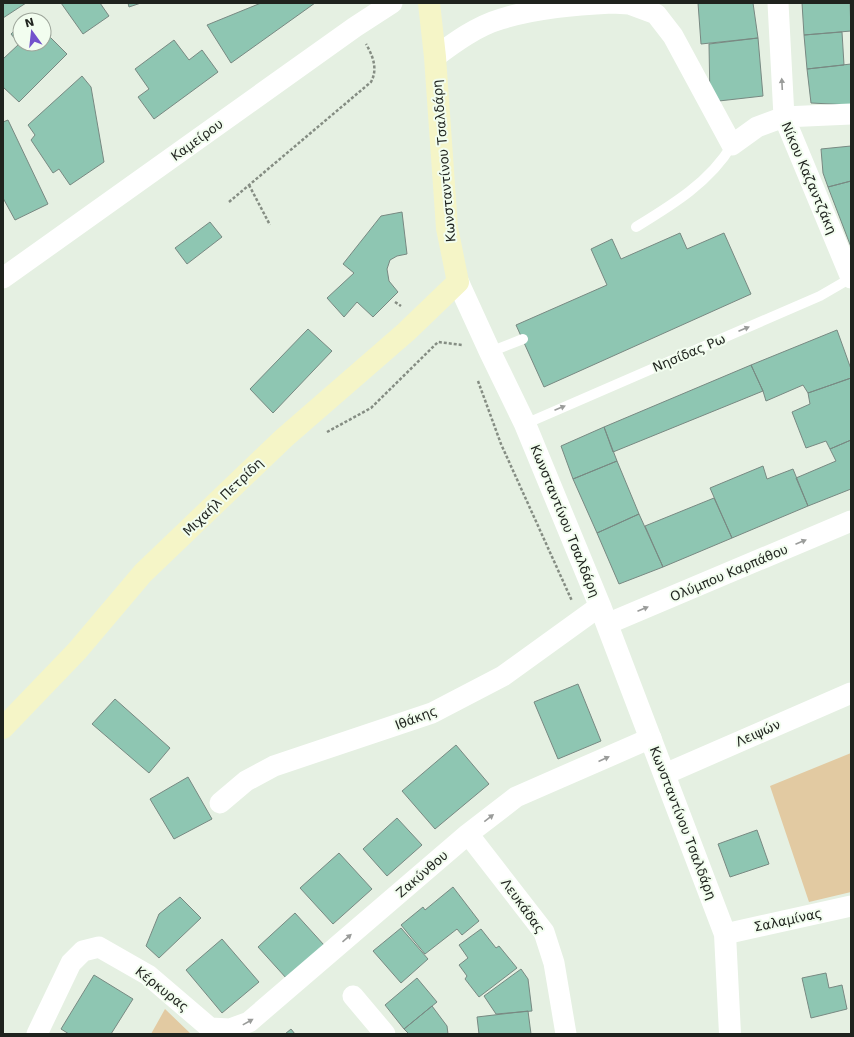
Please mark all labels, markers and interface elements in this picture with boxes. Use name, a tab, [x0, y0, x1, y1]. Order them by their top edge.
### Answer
north arrow	[12, 12, 52, 52]
text: N	[23, 15, 36, 30]
one-way arrow	[779, 77, 785, 90]
street label: Κωνσταντίνου Τσαλδάρη	[429, 79, 459, 243]
street label: Καμείρου	[168, 116, 226, 164]
street label: Νίκου Καζαντζάκη	[779, 119, 839, 237]
one-way arrow	[738, 325, 750, 331]
street label: Νησίδας Ρω	[650, 331, 728, 375]
one-way arrow	[555, 405, 567, 411]
street label: Κωνσταντίνου Τσαλδάρη	[527, 443, 603, 599]
street label: Μιχαήλ Πετρίδη	[180, 455, 266, 539]
one-way arrow	[796, 539, 807, 545]
street label: Ολύμπου Καρπάθου	[668, 541, 790, 605]
one-way arrow	[637, 606, 649, 612]
street label: Ιθάκης	[393, 703, 439, 733]
street label: Λειψών	[733, 717, 783, 749]
street label: Κωνσταντίνου Τσαλδάρη	[647, 744, 719, 902]
one-way arrow	[598, 755, 610, 761]
one-way arrow	[484, 814, 494, 822]
street label: Ζακύνθου	[393, 848, 451, 900]
street label: Λευκάδας	[498, 876, 548, 936]
street label: Σαλαμίνας	[753, 905, 823, 935]
one-way arrow	[342, 934, 352, 943]
street label: Κέρκυρας	[132, 964, 192, 1014]
one-way arrow	[242, 1018, 254, 1025]

